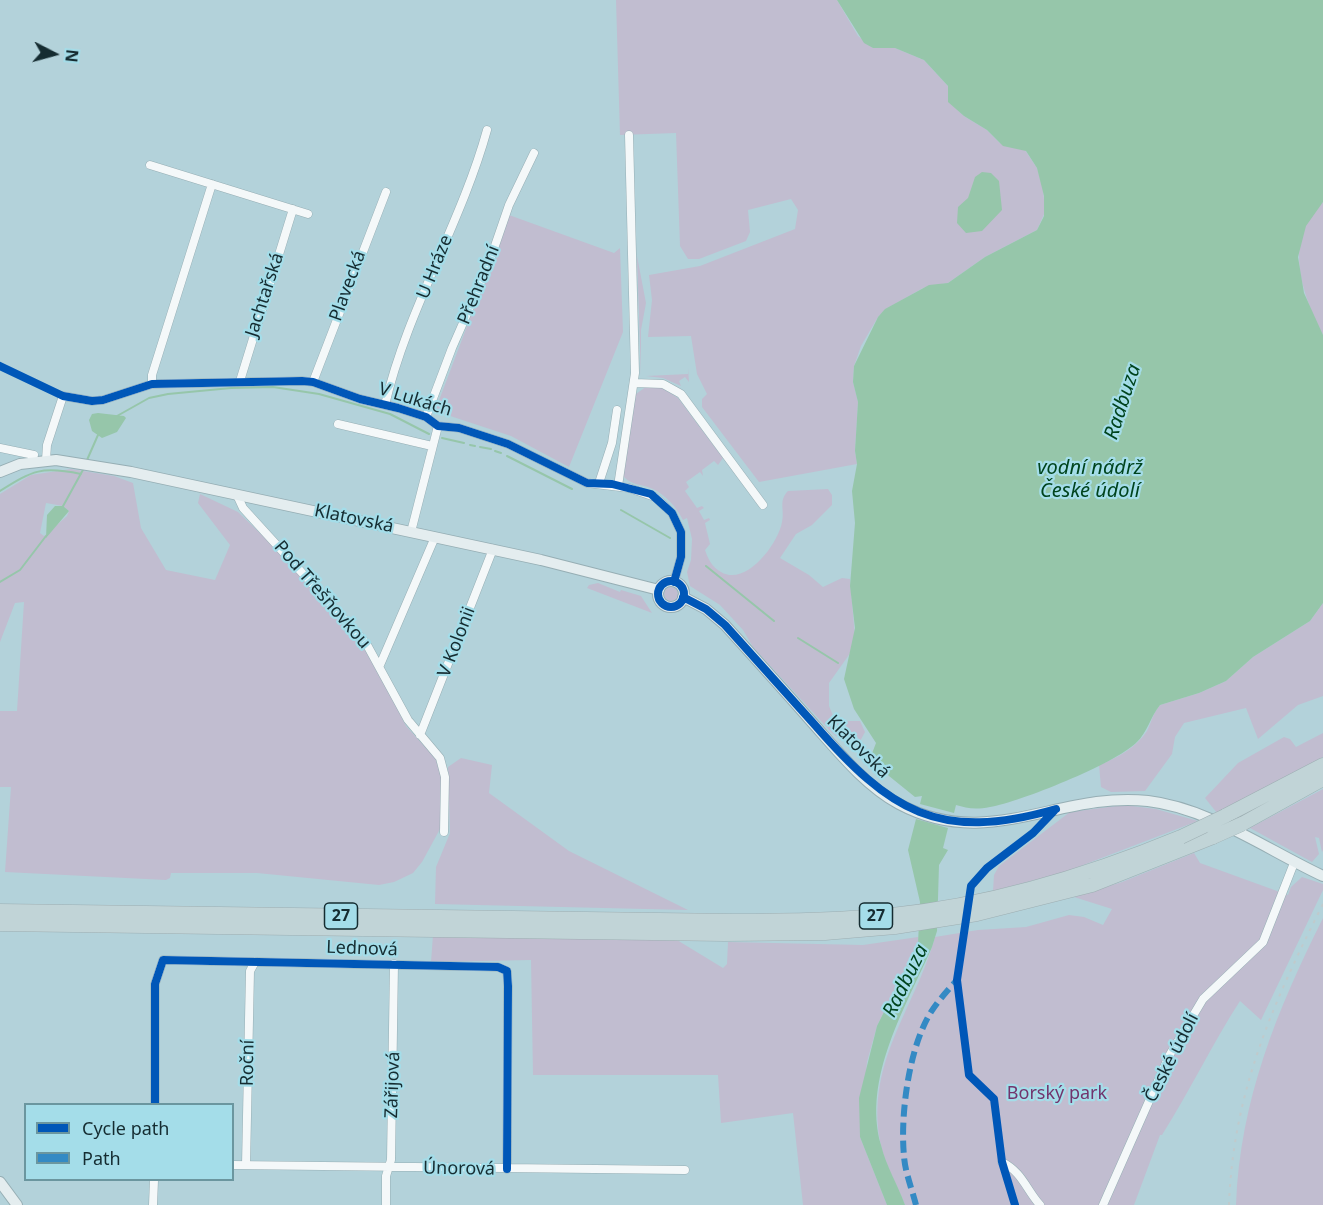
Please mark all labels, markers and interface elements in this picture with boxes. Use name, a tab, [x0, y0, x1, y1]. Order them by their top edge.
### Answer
north arrow	[24, 24, 84, 84]
text: N	[60, 48, 84, 63]
street label: U Hráze	[412, 232, 458, 302]
street label: Přehradní	[453, 242, 505, 328]
street label: Plavecká	[325, 248, 371, 324]
street label: Jachtařská	[241, 250, 289, 340]
water label: Radbuza	[1100, 361, 1146, 443]
street label: V Lukách	[376, 379, 454, 421]
water label: vodní nádrž České údolí	[1037, 456, 1143, 503]
street label: Klatovská	[312, 500, 396, 538]
street label: Pod Třešňovkou	[269, 537, 375, 653]
street label: V Kolonii	[434, 604, 480, 680]
street label: Klatovská	[822, 711, 894, 783]
road number: 27	[324, 903, 358, 929]
road number: 27	[860, 903, 892, 929]
street label: Lednová	[326, 937, 398, 961]
water label: Radbuza	[878, 941, 934, 1021]
street label: České údolí	[1140, 1010, 1204, 1106]
street label: Roční	[237, 1040, 259, 1086]
street label: Zářijová	[381, 1051, 405, 1119]
park label: Borský park	[1007, 1083, 1107, 1105]
legend	[24, 1103, 234, 1181]
text: Cycle path	[82, 1116, 169, 1140]
text: Path	[82, 1146, 121, 1170]
street label: Únorová	[423, 1158, 495, 1180]

